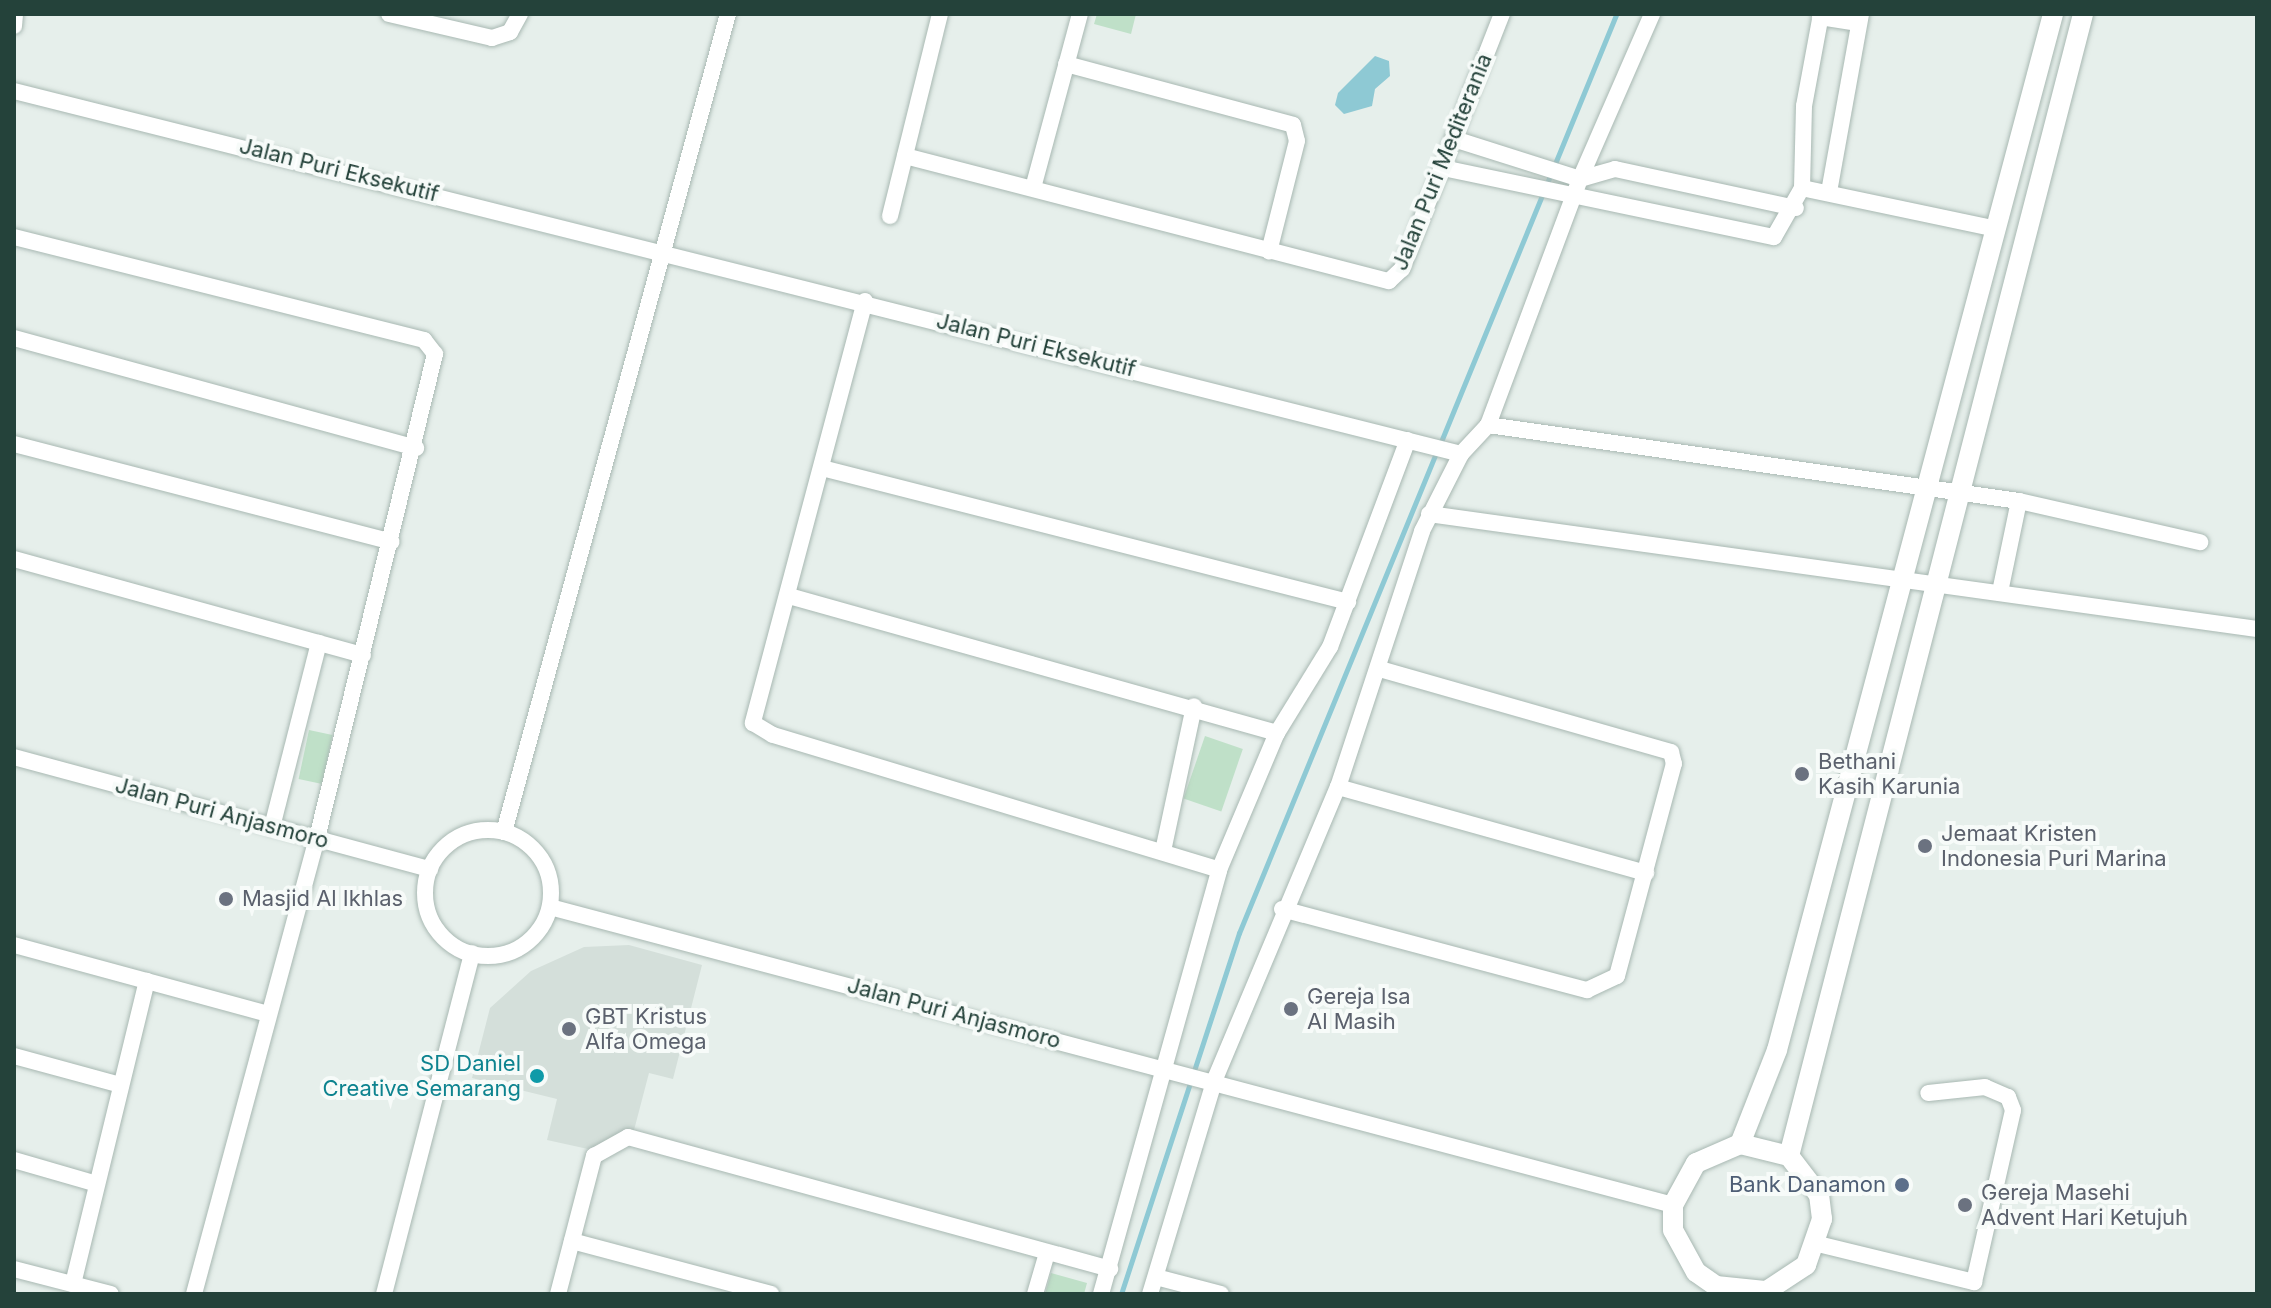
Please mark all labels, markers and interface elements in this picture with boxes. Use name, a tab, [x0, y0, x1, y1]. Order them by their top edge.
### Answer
street label: Jalan Puri Mediterania	[1386, 50, 1498, 274]
street label: Jalan Puri Eksekutif	[237, 132, 441, 208]
street label: Jalan Puri Eksekutif	[934, 307, 1138, 383]
place label: Bethani Kasih Karunia	[1818, 748, 1960, 800]
marker: Bethani Kasih Karunia	[1793, 765, 1811, 783]
street label: Jalan Puri Anjasmoro	[112, 772, 332, 854]
place label: Jemaat Kristen Indonesia Puri Marina	[1941, 820, 2167, 872]
marker: Jemaat Kristen Indonesia Puri Marina	[1916, 837, 1934, 855]
place label: Masjid Al Ikhlas	[242, 886, 403, 912]
marker: Masjid Al Ikhlas	[217, 890, 235, 908]
street label: Jalan Puri Anjasmoro	[844, 972, 1064, 1054]
place label: Gereja Isa Al Masih	[1307, 983, 1411, 1034]
marker: Gereja Isa Al Masih	[1282, 1000, 1300, 1018]
place label: GBT Kristus Alfa Omega	[585, 1003, 707, 1054]
marker: GBT Kristus Alfa Omega	[560, 1020, 578, 1038]
place label: SD Daniel Creative Semarang	[322, 1050, 521, 1102]
marker: SD Daniel Creative Semarang	[528, 1067, 546, 1085]
place label: Bank Danamon	[1729, 1172, 1886, 1198]
marker: Bank Danamon	[1893, 1176, 1911, 1194]
place label: Gereja Masehi Advent Hari Ketujuh	[1981, 1179, 2188, 1230]
marker: Gereja Masehi Advent Hari Ketujuh	[1956, 1196, 1974, 1214]

